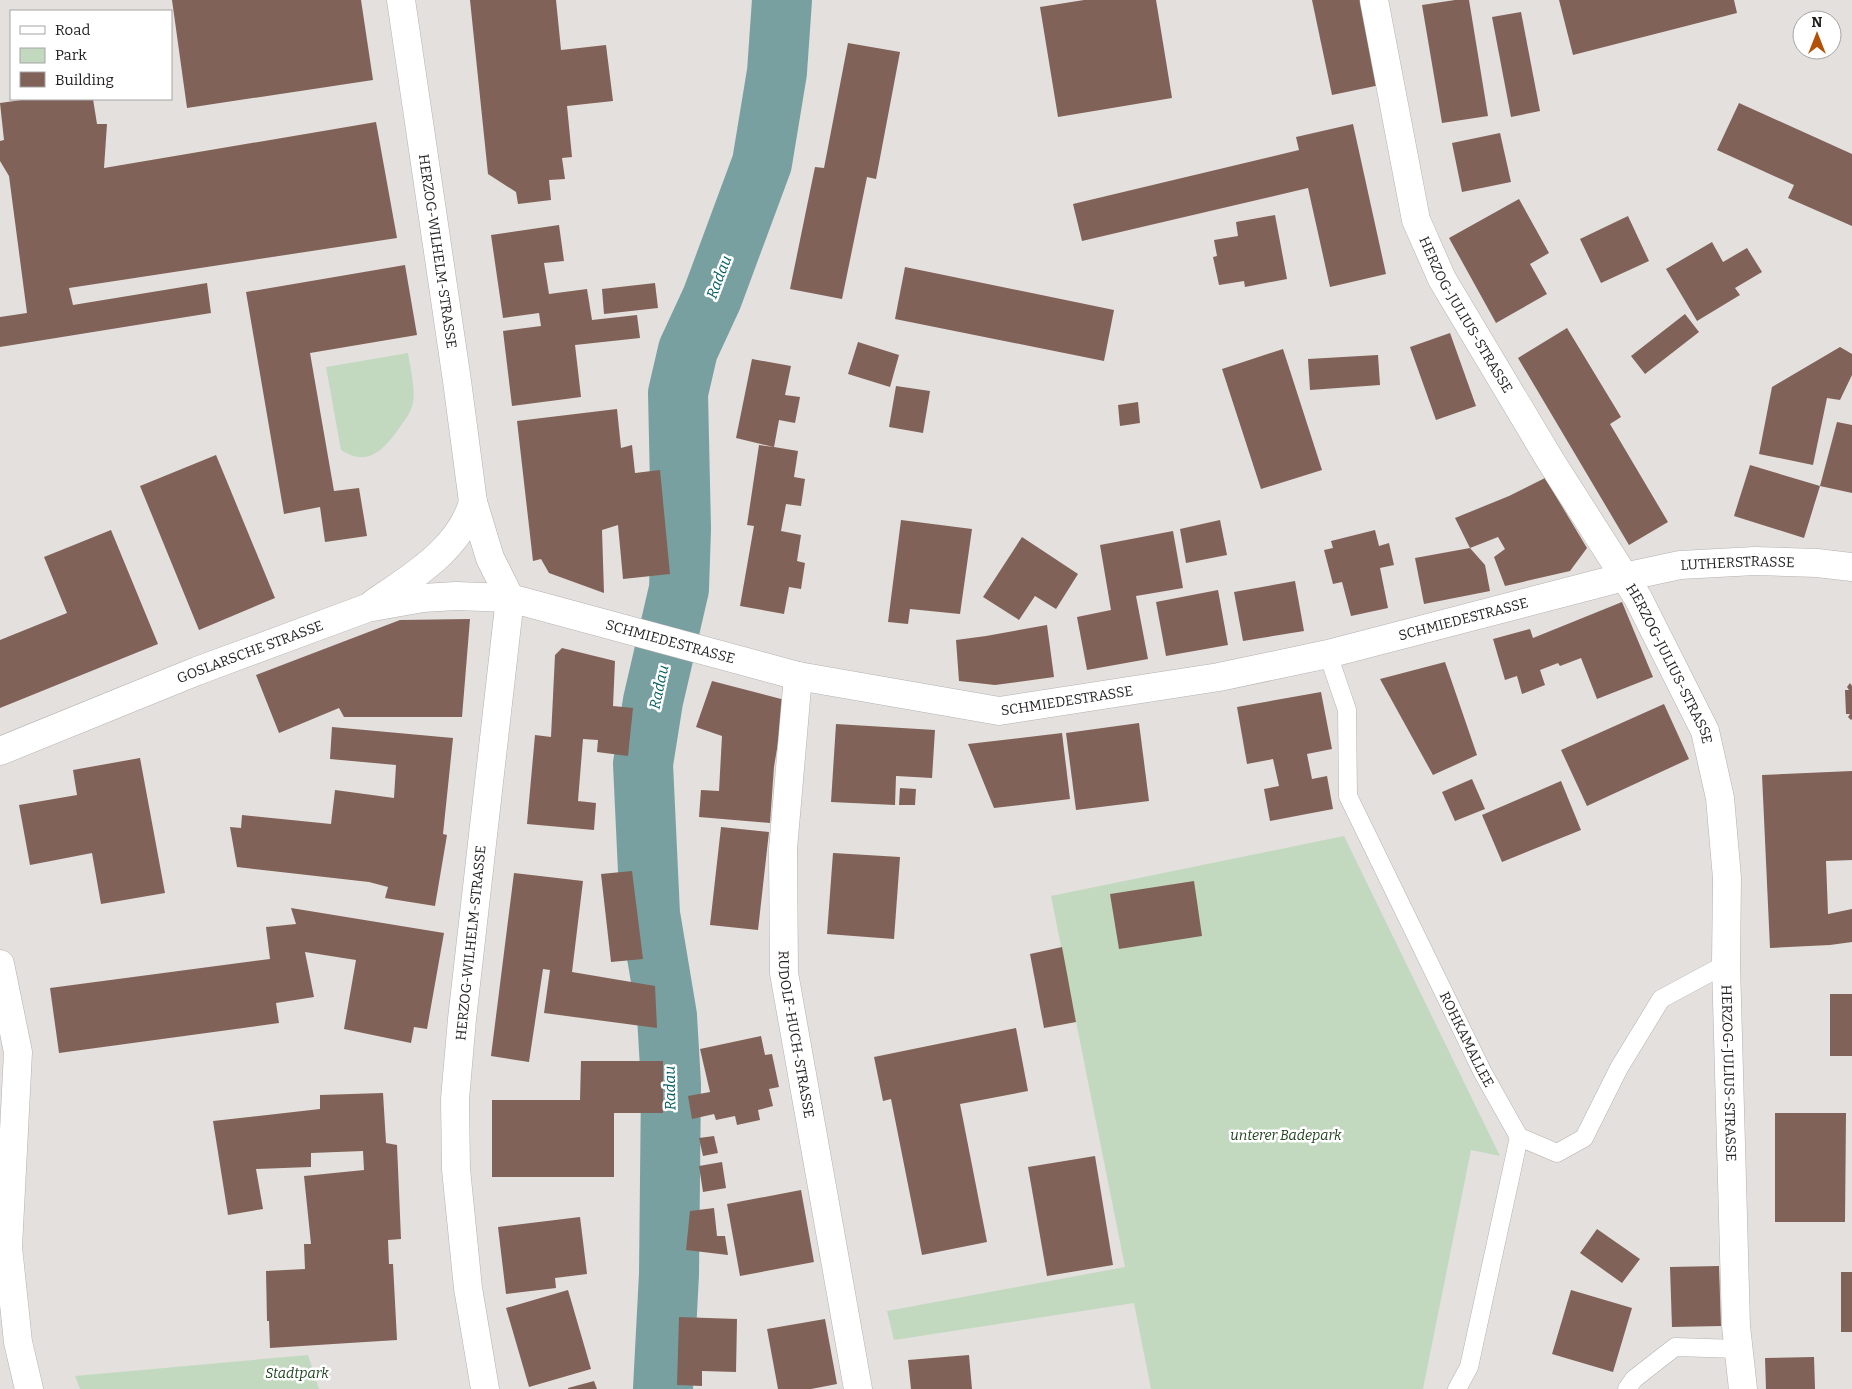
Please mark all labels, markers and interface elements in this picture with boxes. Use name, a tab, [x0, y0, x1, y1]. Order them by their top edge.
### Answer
legend	[10, 10, 172, 100]
north arrow	[1792, 10, 1842, 60]
text: N	[1812, 14, 1823, 31]
text: Road	[55, 21, 90, 39]
text: Park	[55, 46, 87, 64]
text: Building	[55, 71, 114, 89]
street label: HERZOG-WILHELM-STRASSE	[415, 153, 461, 350]
street label: HERZOG-JULIUS-STRASSE	[1416, 234, 1516, 396]
water label: Radau	[703, 253, 735, 301]
street label: LUTHERSTRASSE	[1680, 552, 1795, 573]
street label: HERZOG-JULIUS-STRASSE	[1623, 580, 1716, 745]
street label: SCHMIEDESTRASSE	[1397, 594, 1530, 644]
street label: SCHMIEDESTRASSE	[604, 616, 737, 667]
street label: GOSLARSCHE STRASSE	[174, 617, 325, 687]
water label: Radau	[646, 663, 672, 711]
street label: SCHMIEDESTRASSE	[1000, 682, 1134, 719]
street label: HERZOG-WILHELM-STRASSE	[452, 845, 490, 1041]
street label: RUDOLF-HUCH-STRASSE	[775, 950, 818, 1119]
street label: HERZOG-JULIUS-STRASSE	[1718, 984, 1740, 1162]
street label: ROHKAMALLEE	[1436, 989, 1498, 1090]
water label: Radau	[661, 1066, 679, 1110]
park label: unterer Badepark	[1230, 1127, 1342, 1144]
park label: Stadtpark	[265, 1365, 329, 1382]

